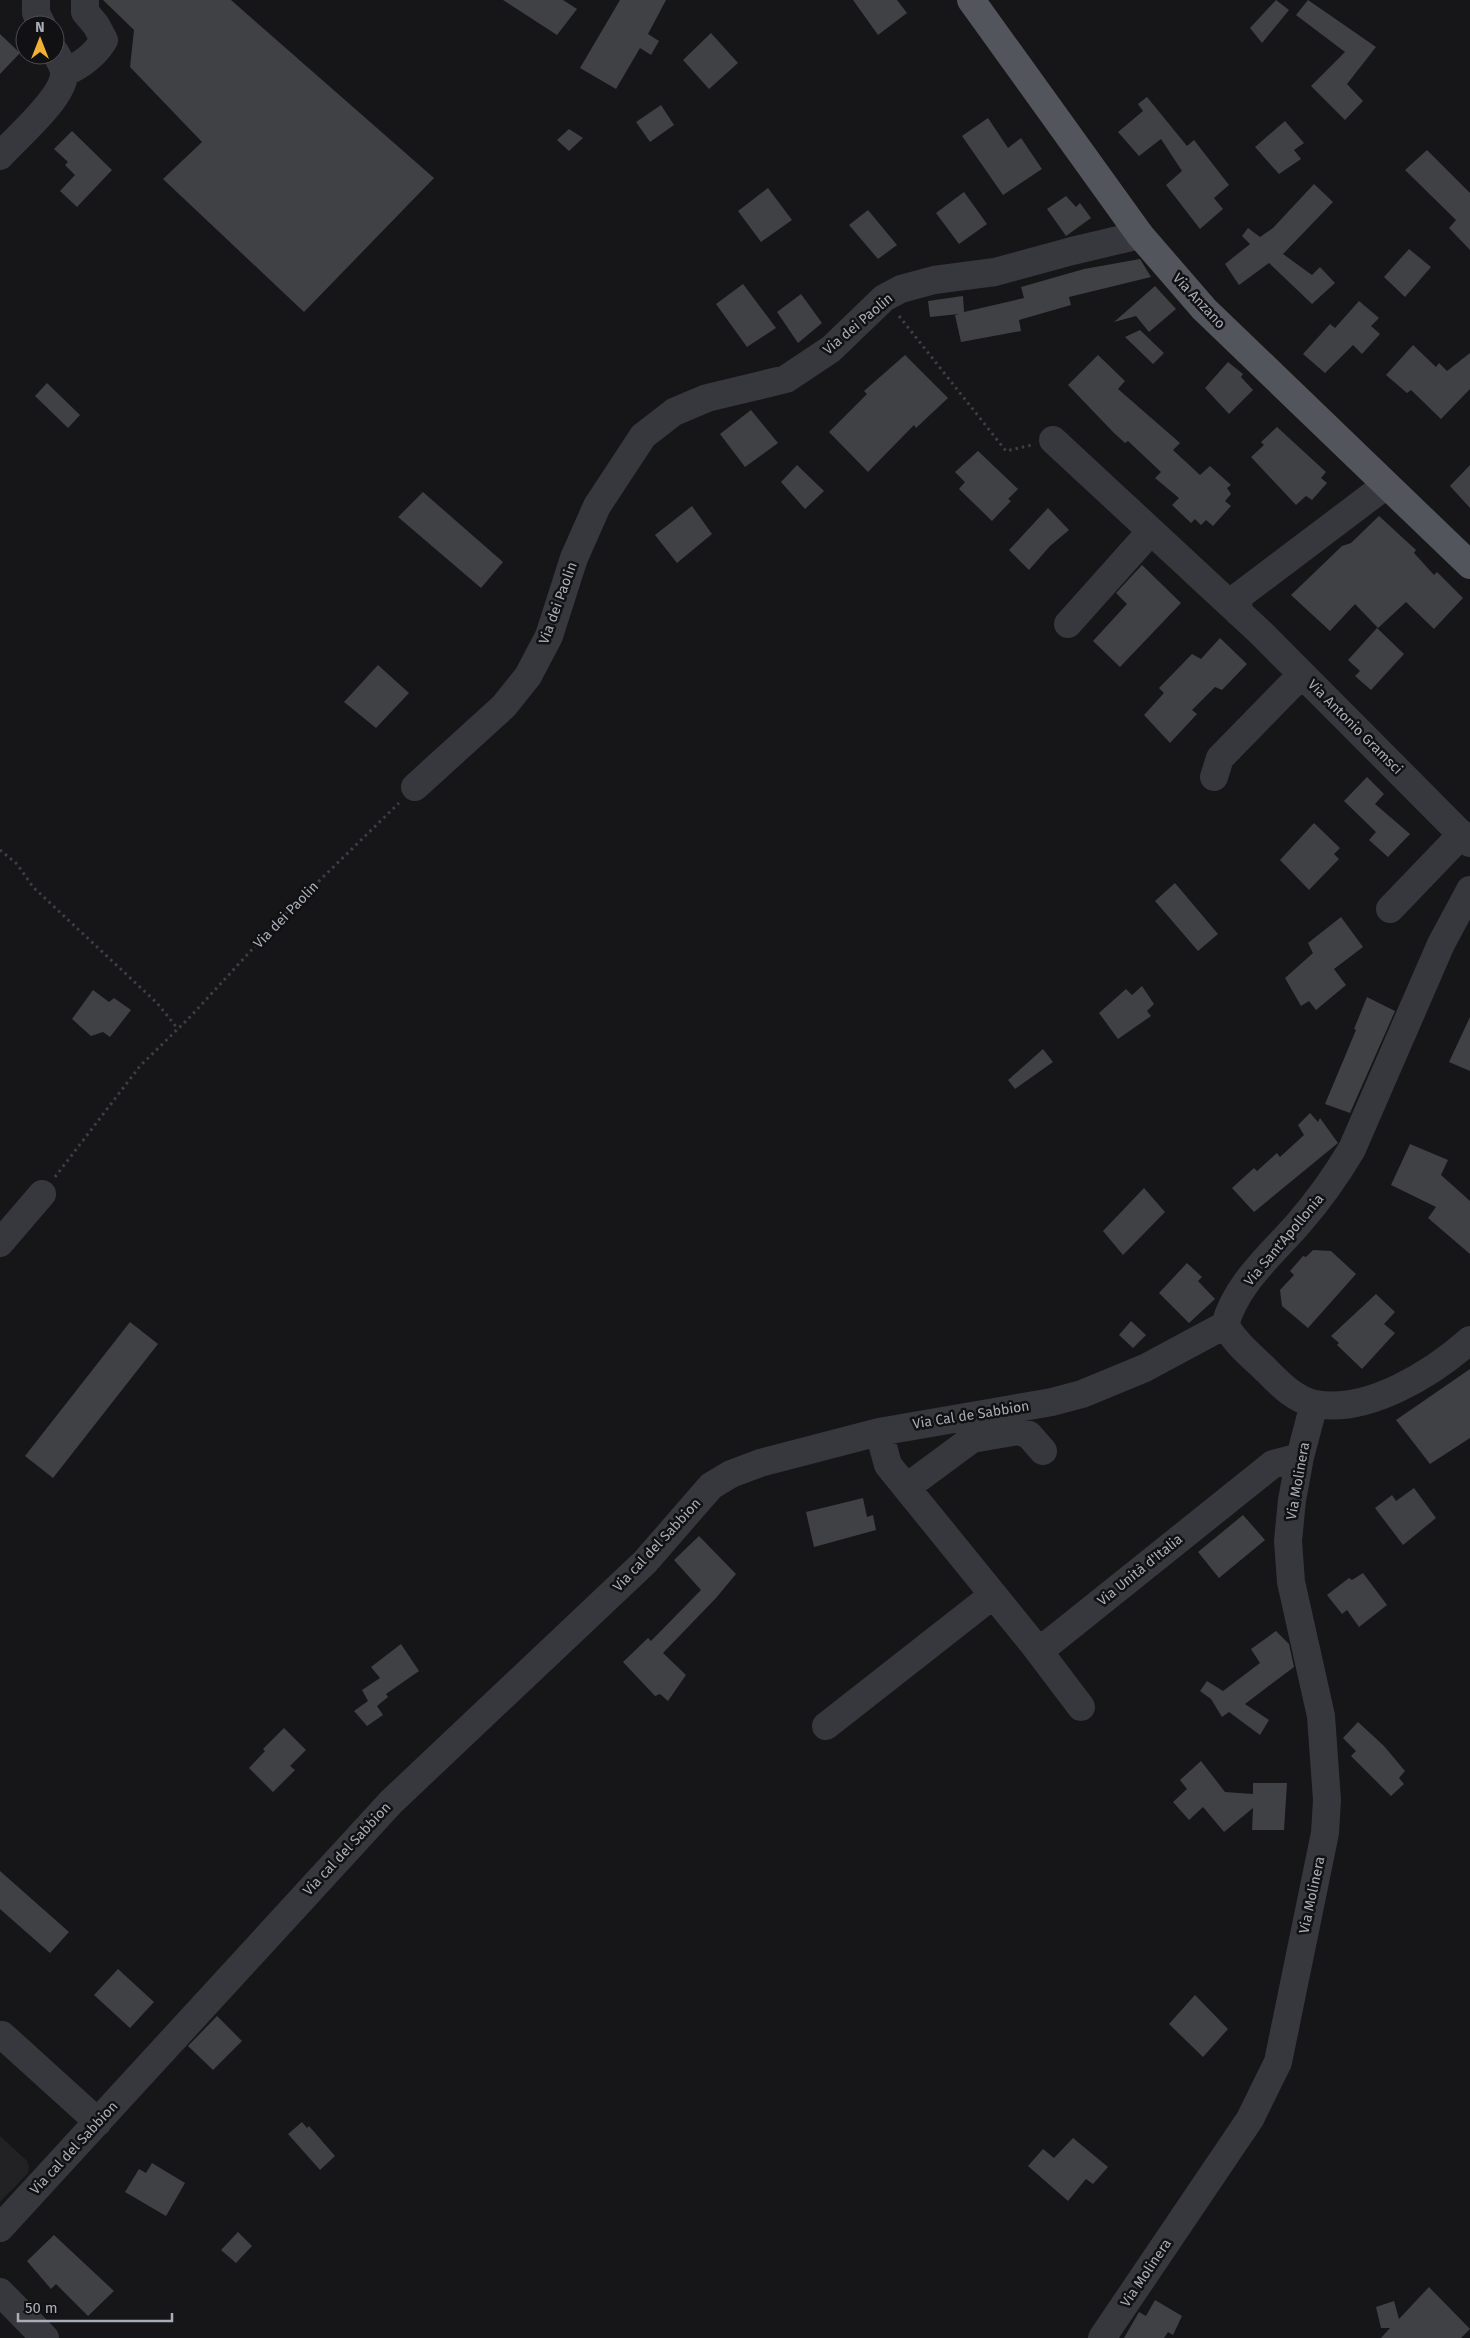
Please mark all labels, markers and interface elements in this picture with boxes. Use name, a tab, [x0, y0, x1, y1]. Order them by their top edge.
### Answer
north arrow	[15, 15, 65, 65]
text: N	[35, 19, 45, 36]
street label: Via Anzano	[1169, 270, 1229, 332]
street label: Via dei Paolin	[820, 290, 896, 358]
street label: Via dei Paolin	[535, 560, 581, 646]
street label: Via Antonio Gramsci	[1304, 676, 1406, 778]
street label: Via dei Paolin	[250, 878, 322, 952]
street label: Via Sant'Apollonia	[1241, 1191, 1327, 1289]
street label: Via Cal de Sabbion	[911, 1397, 1031, 1433]
street label: Via Molinera	[1283, 1441, 1313, 1521]
street label: Via cal del Sabbion	[610, 1495, 704, 1595]
street label: Via Unità d'Italia	[1094, 1531, 1186, 1609]
street label: Via cal del Sabbion	[300, 1799, 394, 1899]
street label: Via Molinera	[1296, 1855, 1328, 1935]
street label: Via cal del Sabbion	[27, 2098, 121, 2198]
street label: Via Molinera	[1117, 2236, 1175, 2310]
scale bar	[18, 2290, 171, 2322]
text: 50 m	[25, 2299, 58, 2317]

